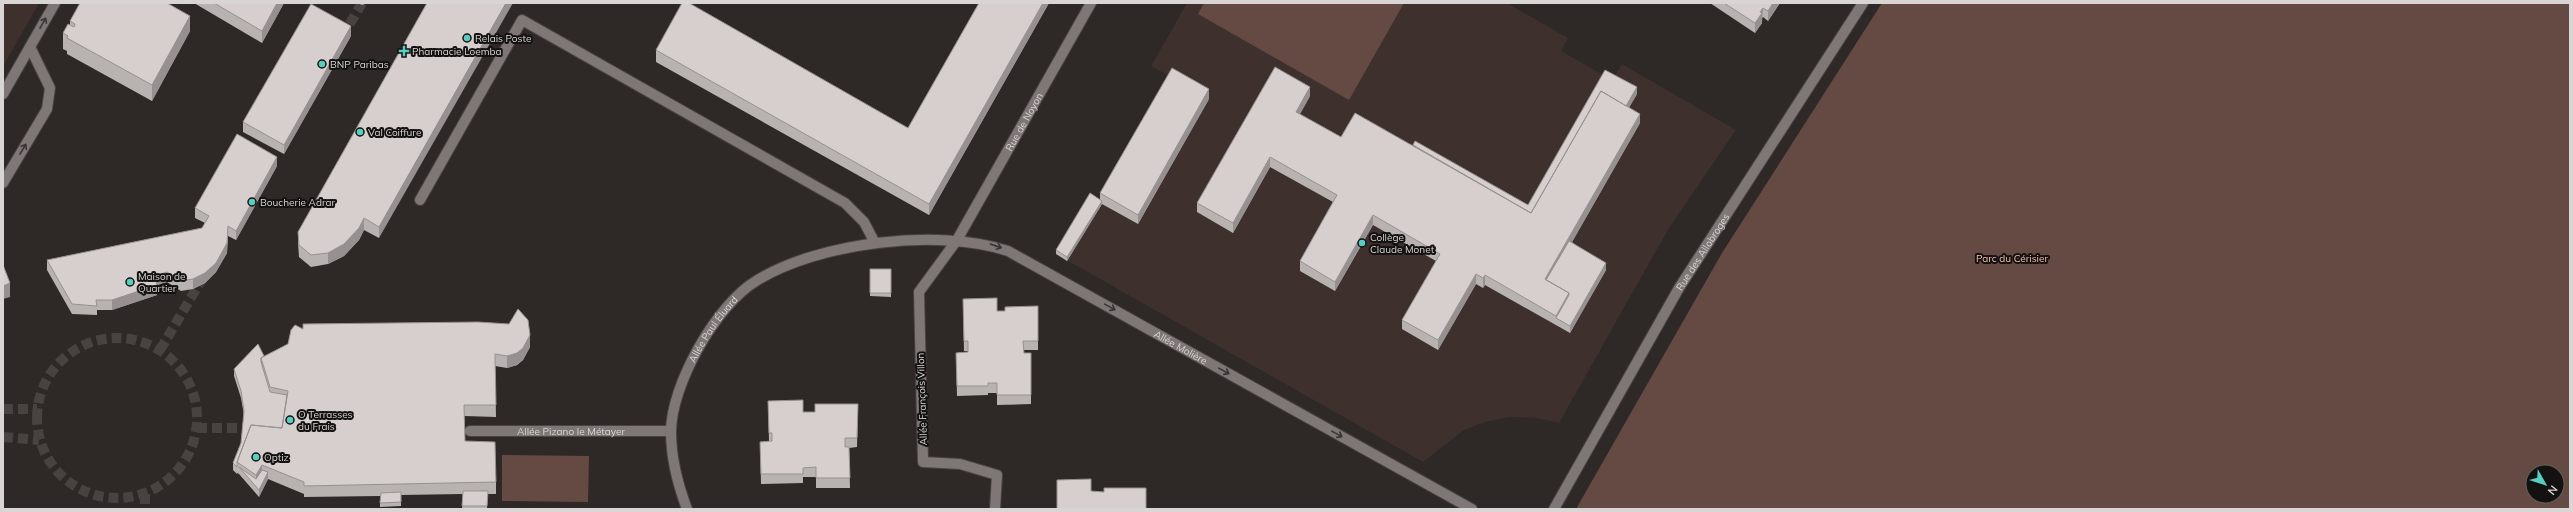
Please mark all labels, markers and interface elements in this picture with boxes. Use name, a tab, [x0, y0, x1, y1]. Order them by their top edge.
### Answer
one-way arrow	[40, 17, 48, 29]
place label: Relais Poste	[475, 32, 531, 45]
marker: Relais Poste	[462, 33, 472, 43]
place label: Pharmacie Loemba	[412, 45, 502, 58]
marker: Pharmacie Loemba	[399, 46, 409, 56]
place label: BNP Paribas	[330, 58, 389, 71]
marker: BNP Paribas	[317, 59, 327, 69]
street label: Rue de Noyon	[1002, 90, 1046, 153]
place label: Val Coiffure	[368, 126, 421, 139]
marker: Val Coiffure	[355, 127, 365, 137]
one-way arrow	[19, 144, 27, 155]
place label: Boucherie Adrar	[260, 196, 335, 209]
marker: Boucherie Adrar	[247, 197, 257, 207]
street label: Rue des Allobroges	[1673, 211, 1732, 293]
place label: Collège Claude Monet	[1370, 231, 1435, 256]
marker: Collège Claude Monet	[1357, 238, 1367, 248]
one-way arrow	[989, 243, 1001, 251]
park label: Parc du Cérisier	[1976, 252, 2048, 265]
place label: Maison de Quartier	[138, 270, 186, 295]
marker: Maison de Quartier	[125, 277, 135, 287]
street label: Allée Paul Éluard	[685, 293, 740, 365]
one-way arrow	[1104, 304, 1116, 312]
street label: Allée Molière	[1152, 327, 1210, 367]
street label: Allée François Villon	[914, 352, 930, 446]
one-way arrow	[1218, 367, 1230, 375]
place label: O Terrasses du Frais	[298, 408, 353, 433]
marker: O Terrasses du Frais	[285, 415, 295, 425]
street label: Allée Pizano le Métayer	[517, 425, 625, 438]
one-way arrow	[1331, 431, 1343, 438]
place label: Optiz	[264, 451, 289, 464]
marker: Optiz	[251, 452, 261, 462]
north arrow	[2525, 464, 2565, 504]
text: N	[2545, 483, 2561, 498]

